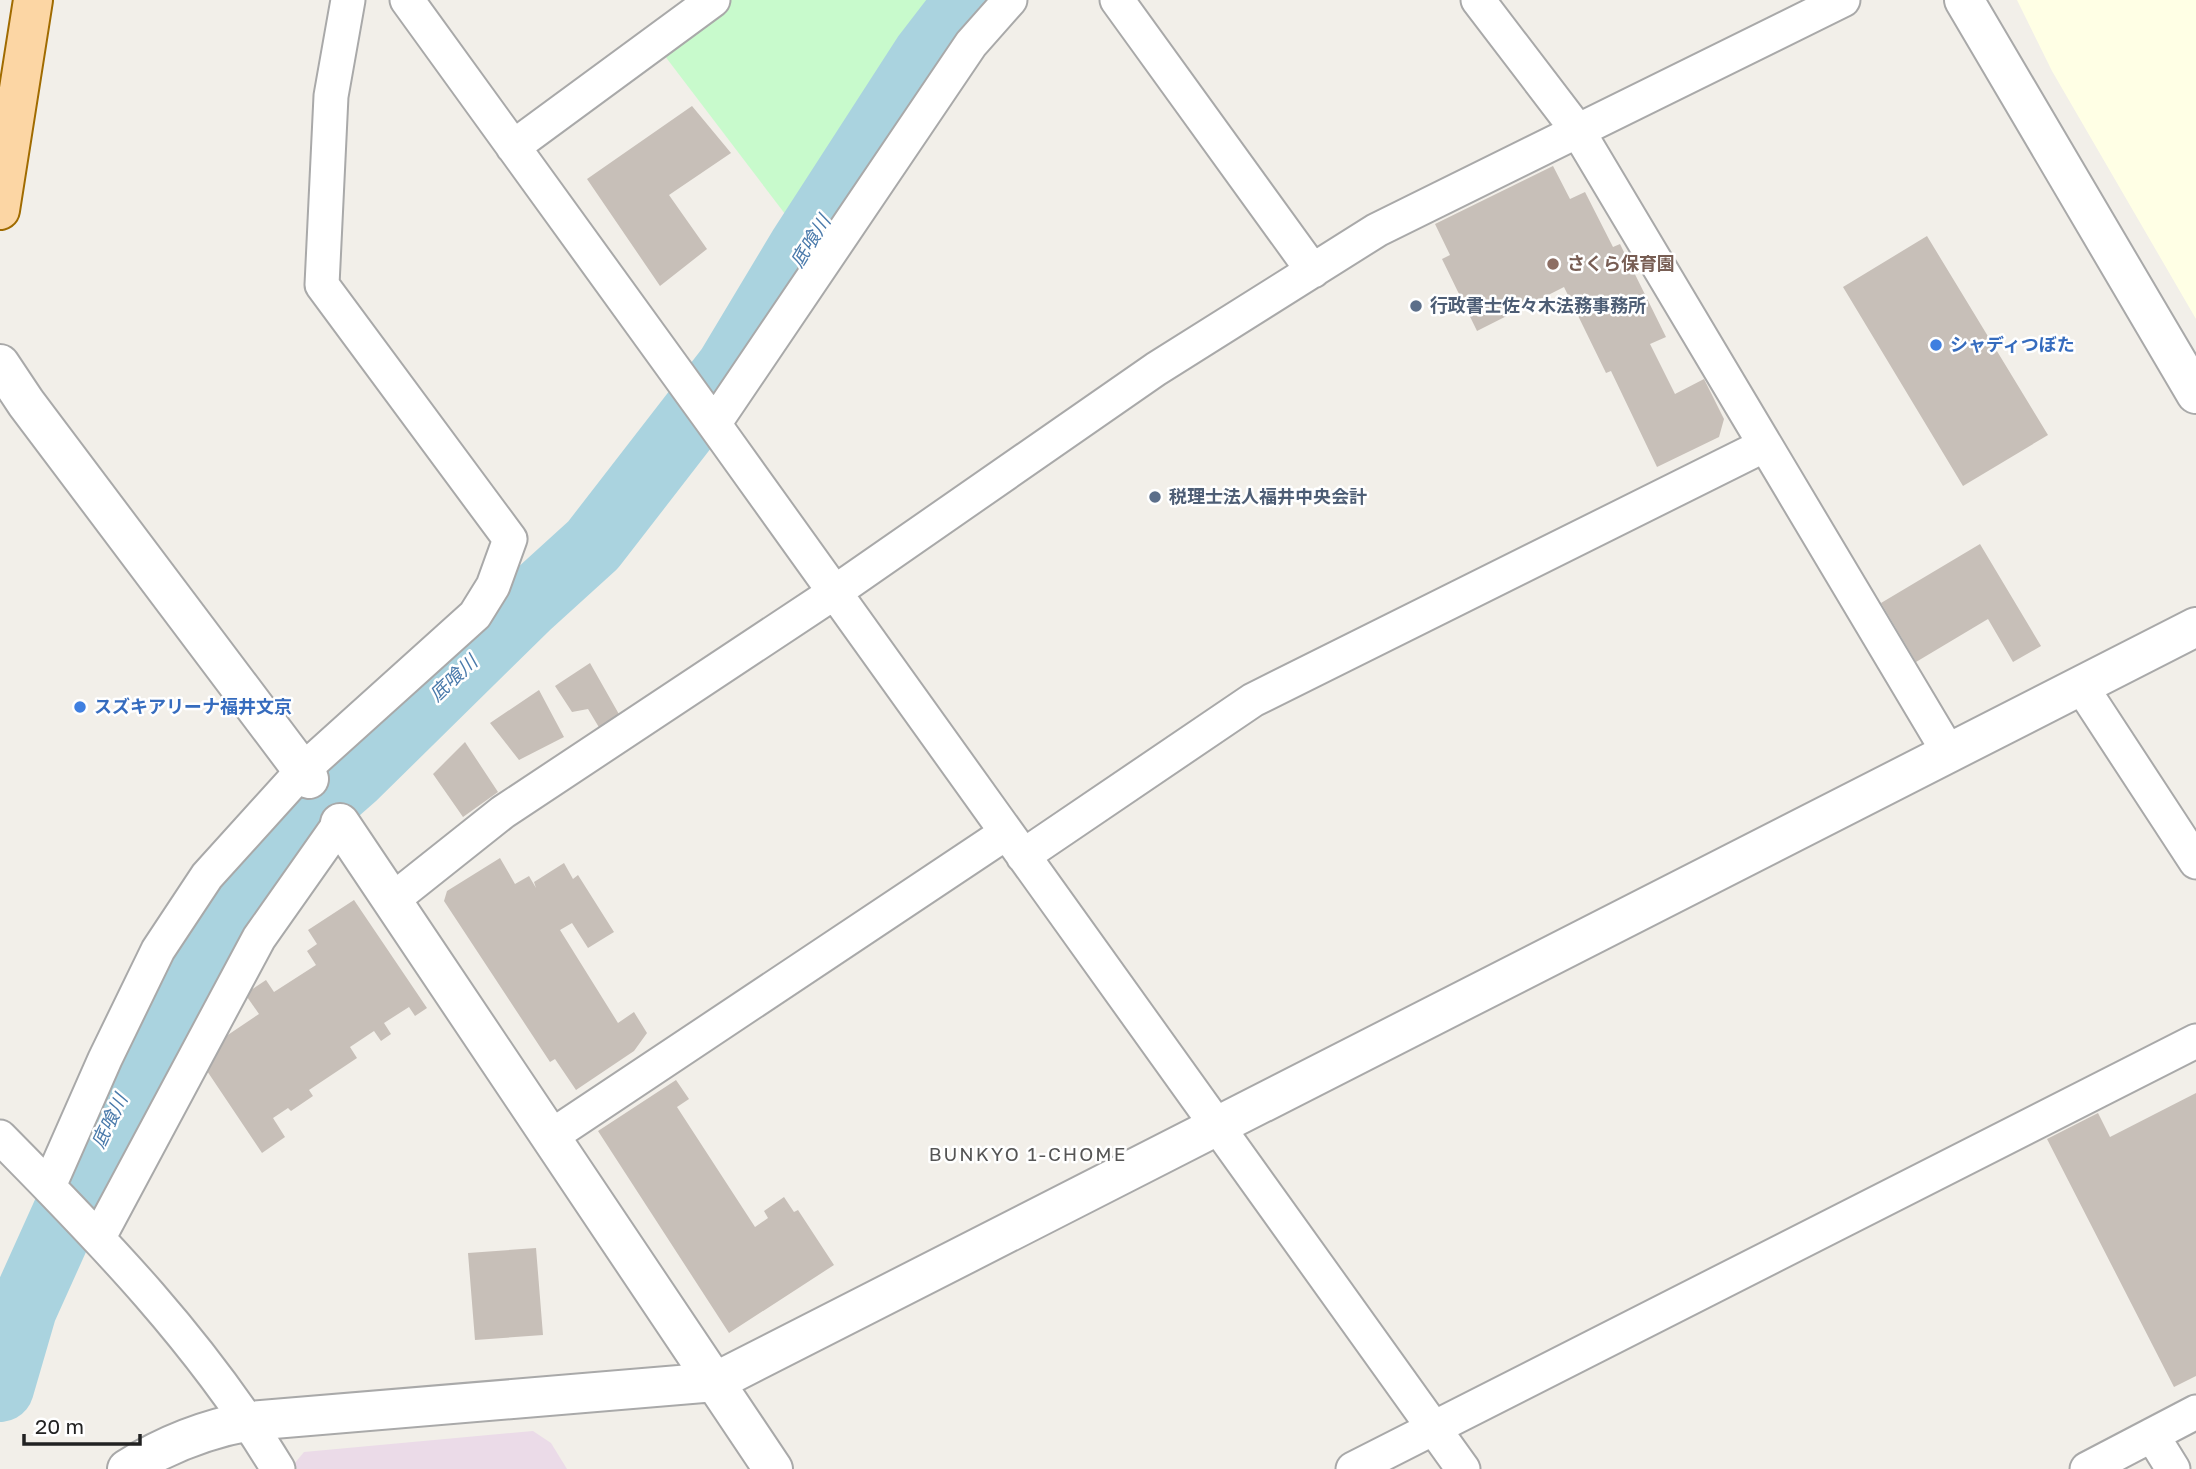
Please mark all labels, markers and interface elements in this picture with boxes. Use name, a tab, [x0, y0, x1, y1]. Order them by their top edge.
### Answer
water label: 底喰川	[785, 209, 835, 271]
place label: さくら保育園	[1567, 252, 1675, 274]
marker: さくら保育園	[1545, 256, 1561, 272]
place label: 行政書士佐々木法務事務所	[1430, 294, 1646, 316]
marker: 行政書士佐々木法務事務所	[1408, 298, 1424, 314]
place label: シャディつぼた	[1950, 333, 2075, 355]
marker: シャディつぼた	[1928, 337, 1944, 353]
place label: 税理士法人福井中央会計	[1169, 485, 1367, 507]
marker: 税理士法人福井中央会計	[1147, 489, 1163, 505]
water label: 底喰川	[424, 648, 483, 705]
place label: スズキアリーナ福井文京	[94, 695, 292, 717]
marker: スズキアリーナ福井文京	[72, 699, 88, 715]
water label: 底喰川	[86, 1088, 132, 1151]
district label: BUNKYO 1-CHOME	[929, 1142, 1127, 1165]
scale bar	[24, 1402, 140, 1446]
text: 20 m	[35, 1413, 84, 1439]

